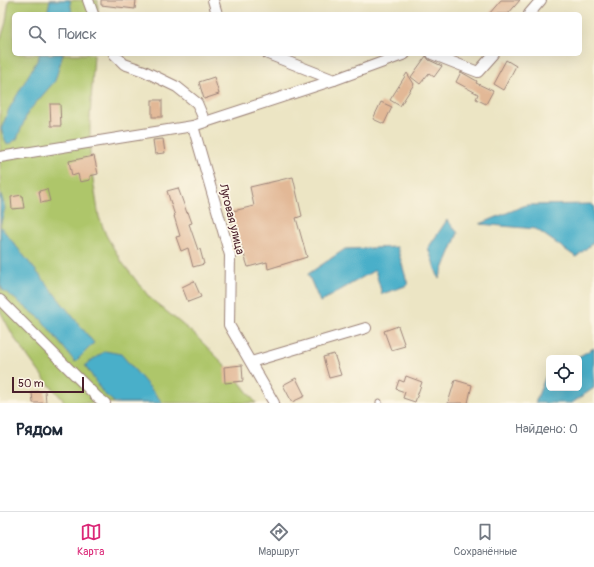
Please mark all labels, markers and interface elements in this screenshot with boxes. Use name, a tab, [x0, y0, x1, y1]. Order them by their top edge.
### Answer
search box	[12, 12, 582, 56]
icon: search	[26, 23, 48, 45]
text: Поиск	[58, 25, 97, 44]
street label: Луговая улица	[215, 181, 248, 257]
map controls	[546, 355, 582, 391]
button: locate	[546, 355, 582, 391]
scale bar	[12, 375, 84, 394]
text: 50 m	[18, 377, 44, 390]
text: Рядом	[16, 419, 63, 440]
text: Найдено: 0	[515, 421, 578, 437]
tab: Карта	[77, 521, 104, 558]
tab: Маршрут	[258, 521, 300, 558]
tab: Сохранённые	[454, 521, 517, 558]

